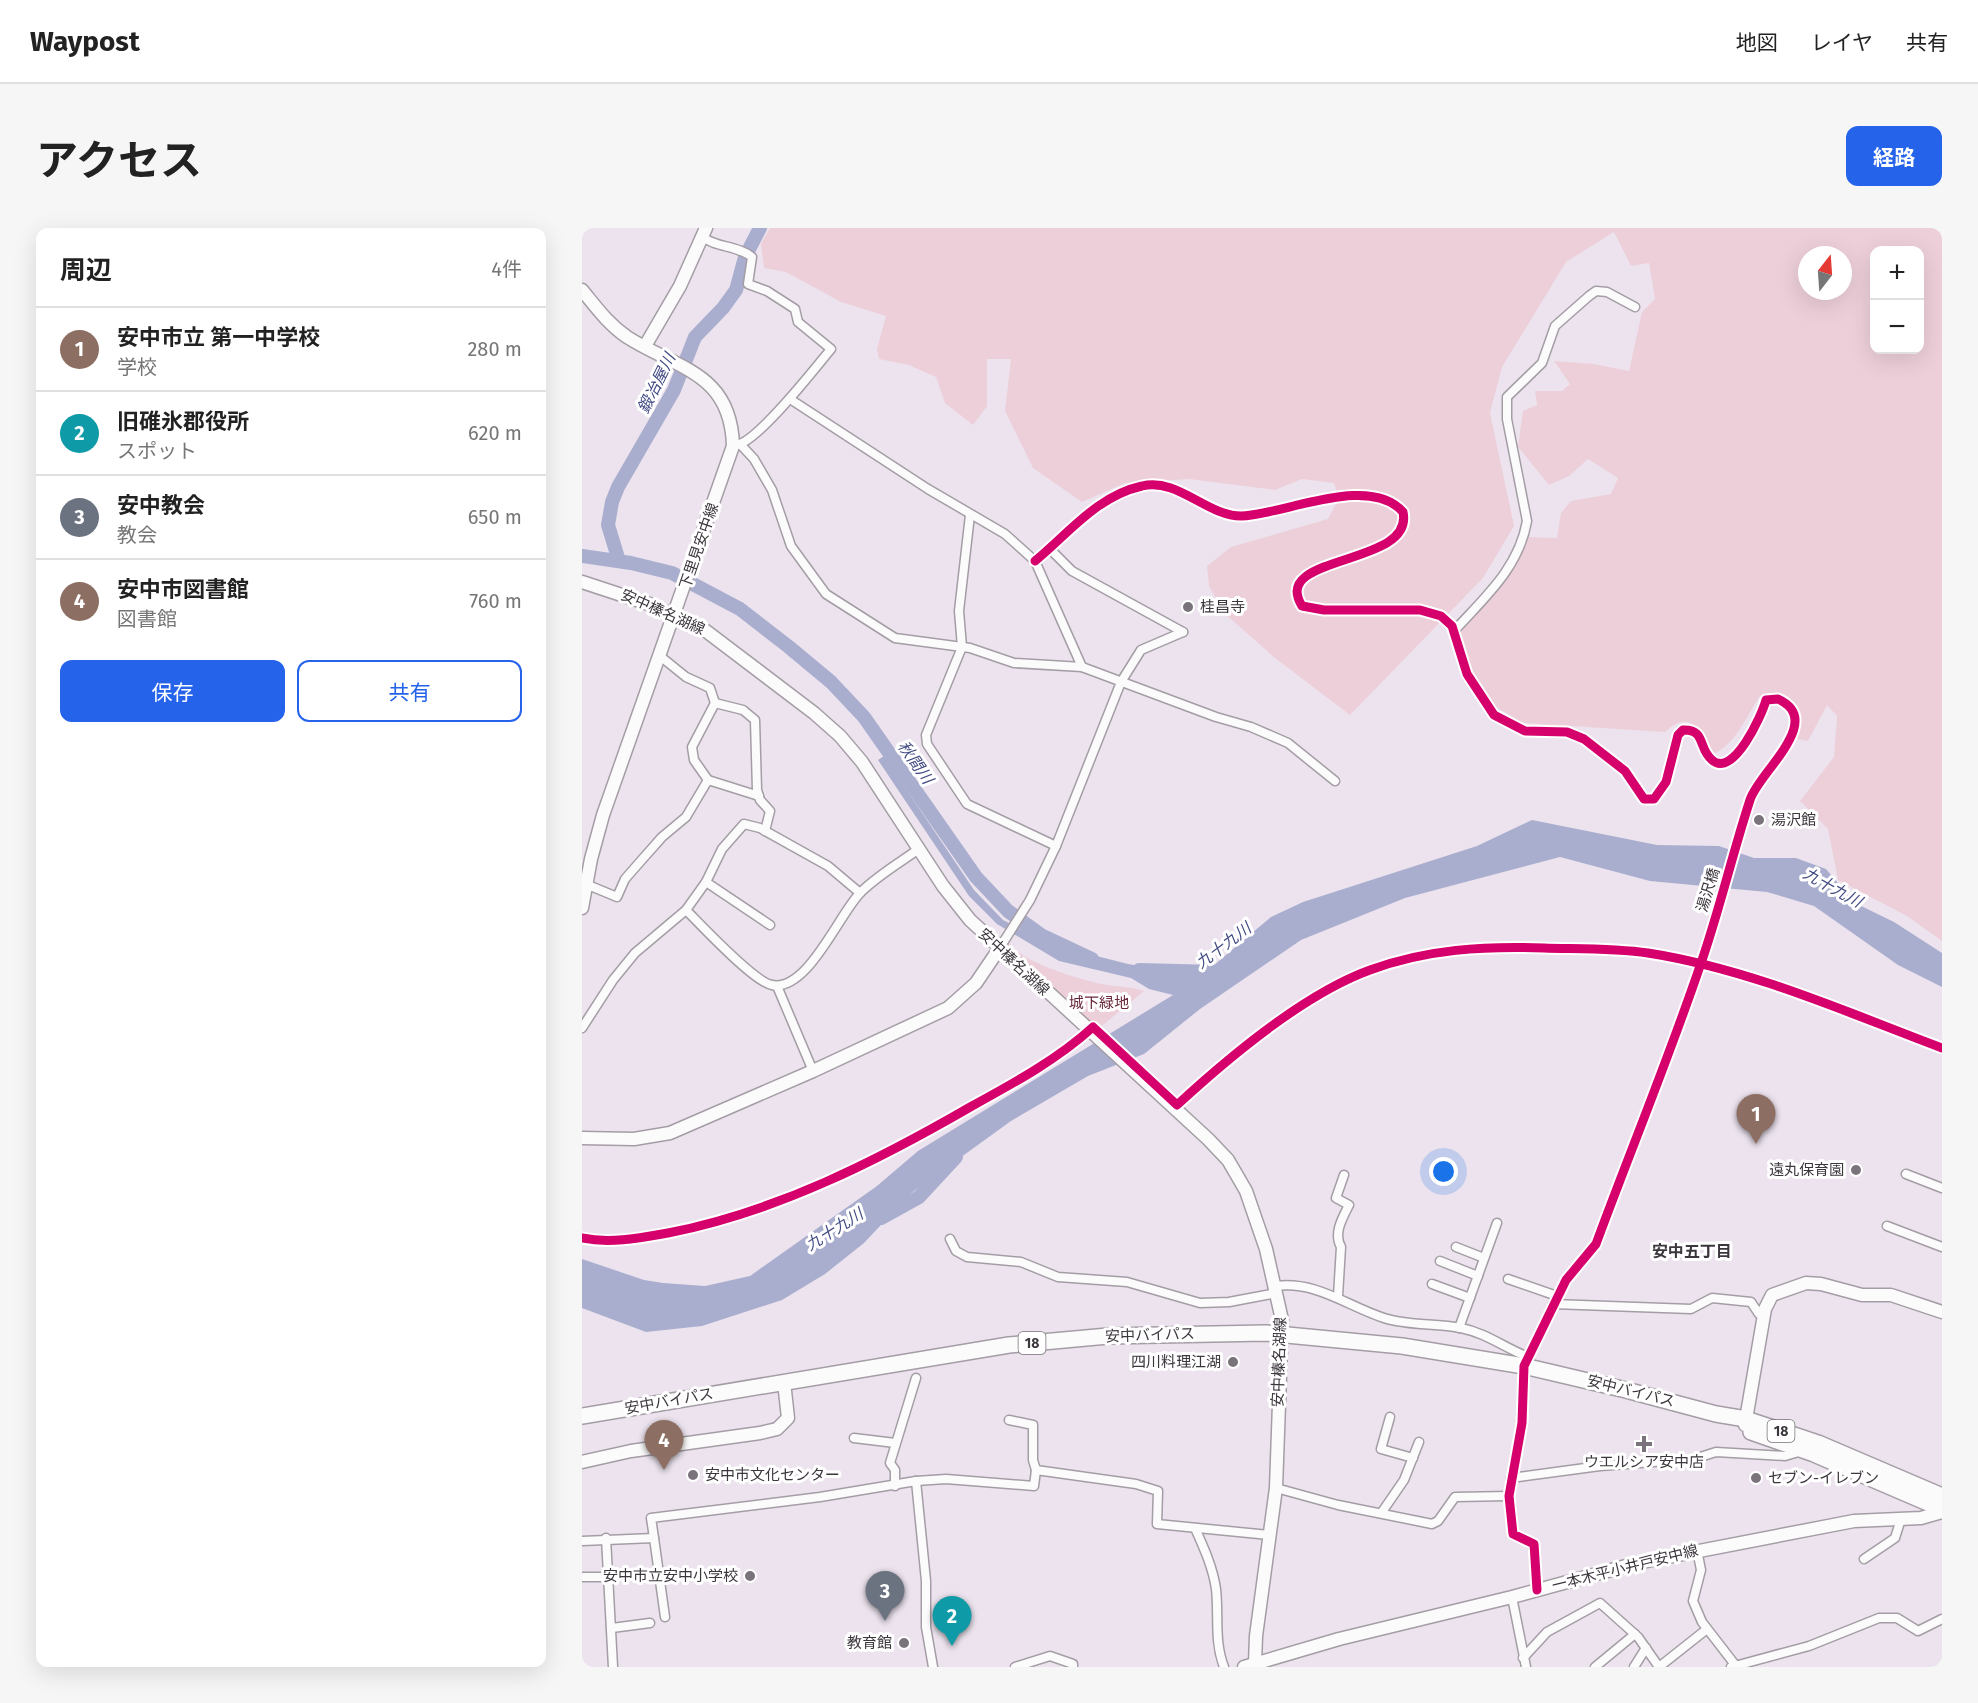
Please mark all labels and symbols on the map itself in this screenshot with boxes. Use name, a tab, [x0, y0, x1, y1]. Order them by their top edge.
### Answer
north arrow	[1798, 246, 1852, 300]
water label: 鍛冶屋川	[634, 349, 680, 416]
street label: 下里見安中線	[676, 501, 722, 591]
street label: 安中榛名湖線	[618, 585, 708, 639]
place label: 桂昌寺	[1200, 598, 1245, 616]
marker: 桂昌寺	[1181, 600, 1195, 614]
water label: 秋間川	[894, 737, 938, 789]
place label: 湯沢館	[1771, 811, 1816, 829]
marker: 湯沢館	[1752, 813, 1766, 827]
water label: 九十九川	[1800, 864, 1867, 912]
street label: 湯沢橋	[1693, 866, 1723, 914]
water label: 九十九川	[1192, 917, 1256, 972]
street label: 安中榛名湖線	[975, 925, 1053, 999]
park label: 城下緑地	[1069, 994, 1129, 1012]
pin: 1	[1736, 1094, 1776, 1144]
your location	[1429, 1157, 1458, 1186]
place label: 遠丸保育園	[1769, 1161, 1844, 1179]
marker: 遠丸保育園	[1849, 1163, 1863, 1177]
water label: 九十九川	[802, 1203, 868, 1254]
district label: 安中五丁目	[1652, 1242, 1732, 1261]
street label: 安中榛名湖線	[1268, 1317, 1290, 1407]
street label: 安中バイパス	[1105, 1324, 1195, 1346]
road number: 18	[1018, 1332, 1046, 1354]
place label: 四川料理江湖	[1131, 1353, 1221, 1371]
marker: 四川料理江湖	[1226, 1355, 1240, 1369]
street label: 安中バイパス	[1585, 1371, 1677, 1411]
street label: 安中バイパス	[623, 1384, 715, 1418]
pin: 4	[644, 1420, 683, 1470]
road number: 18	[1768, 1420, 1794, 1442]
marker: ウエルシア安中店	[1637, 1437, 1651, 1451]
place label: ウエルシア安中店	[1584, 1453, 1704, 1471]
place label: 安中市文化センター	[705, 1466, 840, 1484]
marker: 安中市文化センター	[686, 1468, 700, 1482]
place label: セブン-イレブン	[1768, 1469, 1879, 1487]
marker: セブン-イレブン	[1749, 1471, 1763, 1485]
street label: 一本木平小井戸安中線	[1550, 1541, 1700, 1595]
place label: 安中市立安中小学校	[603, 1567, 738, 1585]
marker: 安中市立安中小学校	[743, 1569, 757, 1583]
pin: 3	[866, 1572, 904, 1621]
pin: 2	[932, 1596, 971, 1646]
place label: 教育館	[847, 1634, 892, 1652]
marker: 教育館	[897, 1636, 911, 1650]

